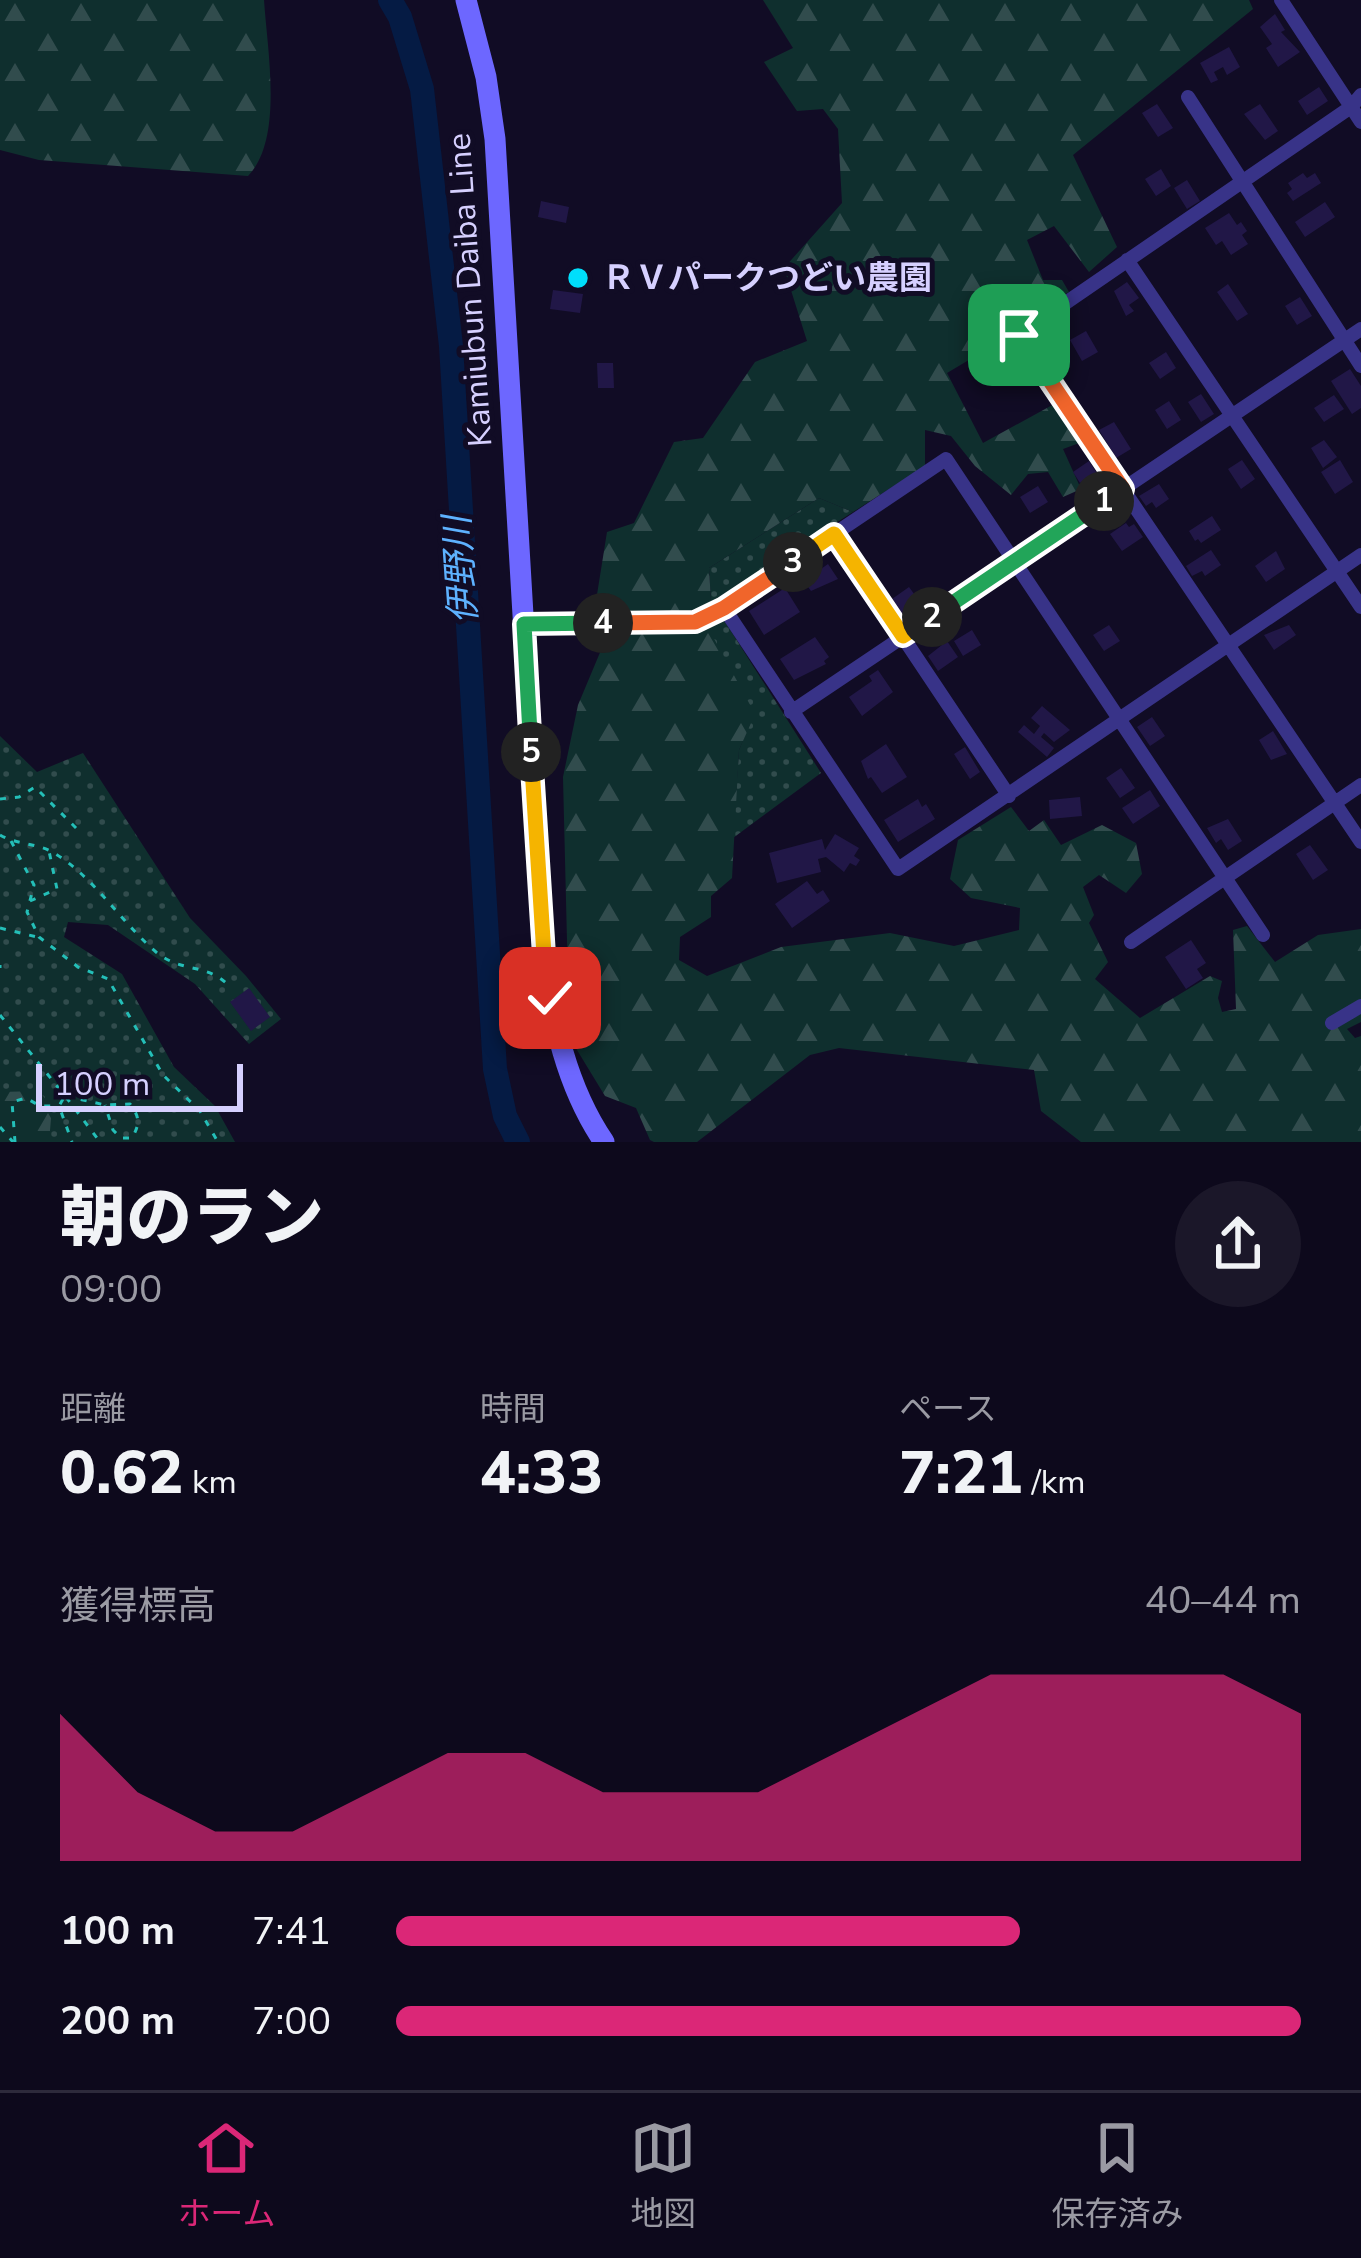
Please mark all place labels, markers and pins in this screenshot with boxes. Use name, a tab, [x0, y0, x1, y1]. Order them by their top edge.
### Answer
place label: ＲＶパークつどい農園	[602, 256, 932, 301]
marker: ＲＶパークつどい農園	[565, 265, 591, 291]
pin	[968, 284, 1070, 386]
pin: 1	[1074, 471, 1134, 531]
pin: 3	[763, 532, 823, 592]
pin: 2	[902, 587, 962, 647]
pin: 4	[573, 593, 633, 653]
pin: 5	[501, 722, 561, 782]
pin	[499, 947, 601, 1049]

